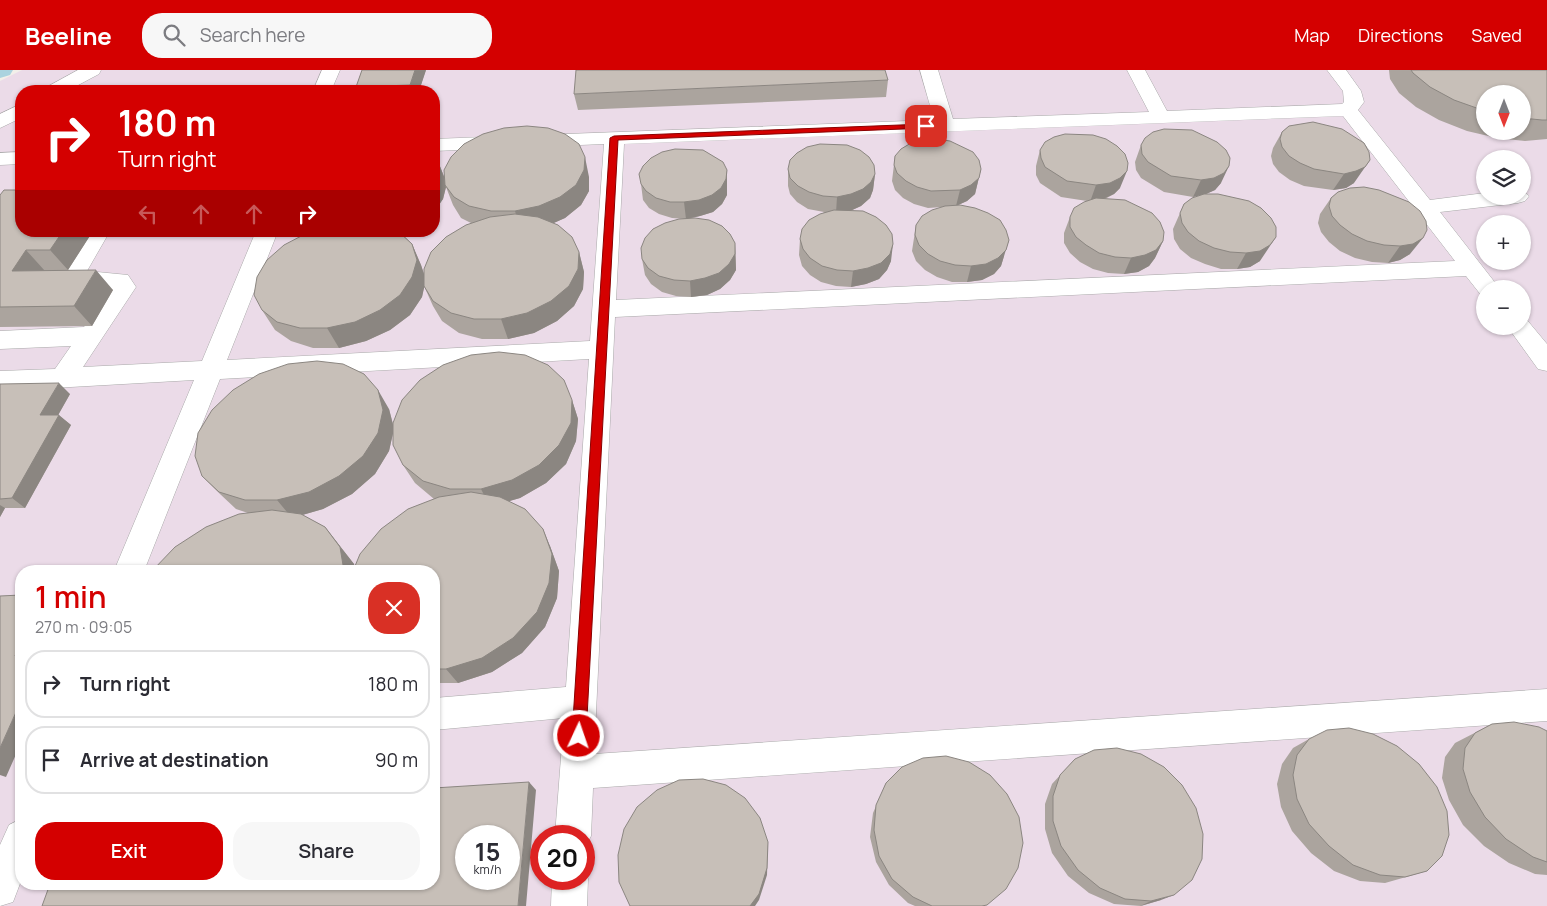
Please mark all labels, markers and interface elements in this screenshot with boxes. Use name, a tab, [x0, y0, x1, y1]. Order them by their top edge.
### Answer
search box	[142, 13, 492, 58]
text: Beeline	[25, 19, 112, 52]
icon: search	[160, 21, 188, 49]
text: Search here	[200, 22, 305, 48]
text: Map	[1294, 23, 1330, 47]
text: Directions	[1358, 23, 1443, 47]
text: Saved	[1471, 23, 1522, 47]
north arrow	[1476, 85, 1531, 140]
map controls	[1476, 85, 1531, 335]
text: 180 m	[118, 99, 216, 147]
icon: right	[35, 105, 100, 170]
pin	[905, 105, 947, 147]
icon: arrive	[912, 112, 940, 140]
text: Turn right	[118, 144, 216, 174]
button: layers	[1476, 150, 1531, 205]
icon: left	[134, 200, 162, 228]
icon: ahead	[187, 200, 215, 228]
icon: ahead	[240, 200, 268, 228]
icon: right	[293, 200, 321, 228]
button: +	[1476, 215, 1531, 270]
button: −	[1476, 280, 1531, 335]
text: 1 min	[35, 576, 107, 617]
button: close	[368, 582, 420, 634]
text: 270 m · 09:05	[35, 616, 132, 638]
icon: right	[37, 670, 65, 698]
text: Turn right	[80, 671, 170, 697]
text: 180 m	[368, 671, 418, 697]
position arrow	[552, 709, 604, 761]
icon: arrive	[37, 746, 65, 774]
text: Arrive at destination	[80, 747, 269, 773]
text: 90 m	[375, 747, 418, 773]
button: Exit	[35, 822, 223, 880]
button: Share	[233, 822, 420, 880]
speed limit sign: 20	[530, 825, 595, 890]
text: 15	[475, 834, 500, 869]
text: km/h	[474, 861, 501, 878]

